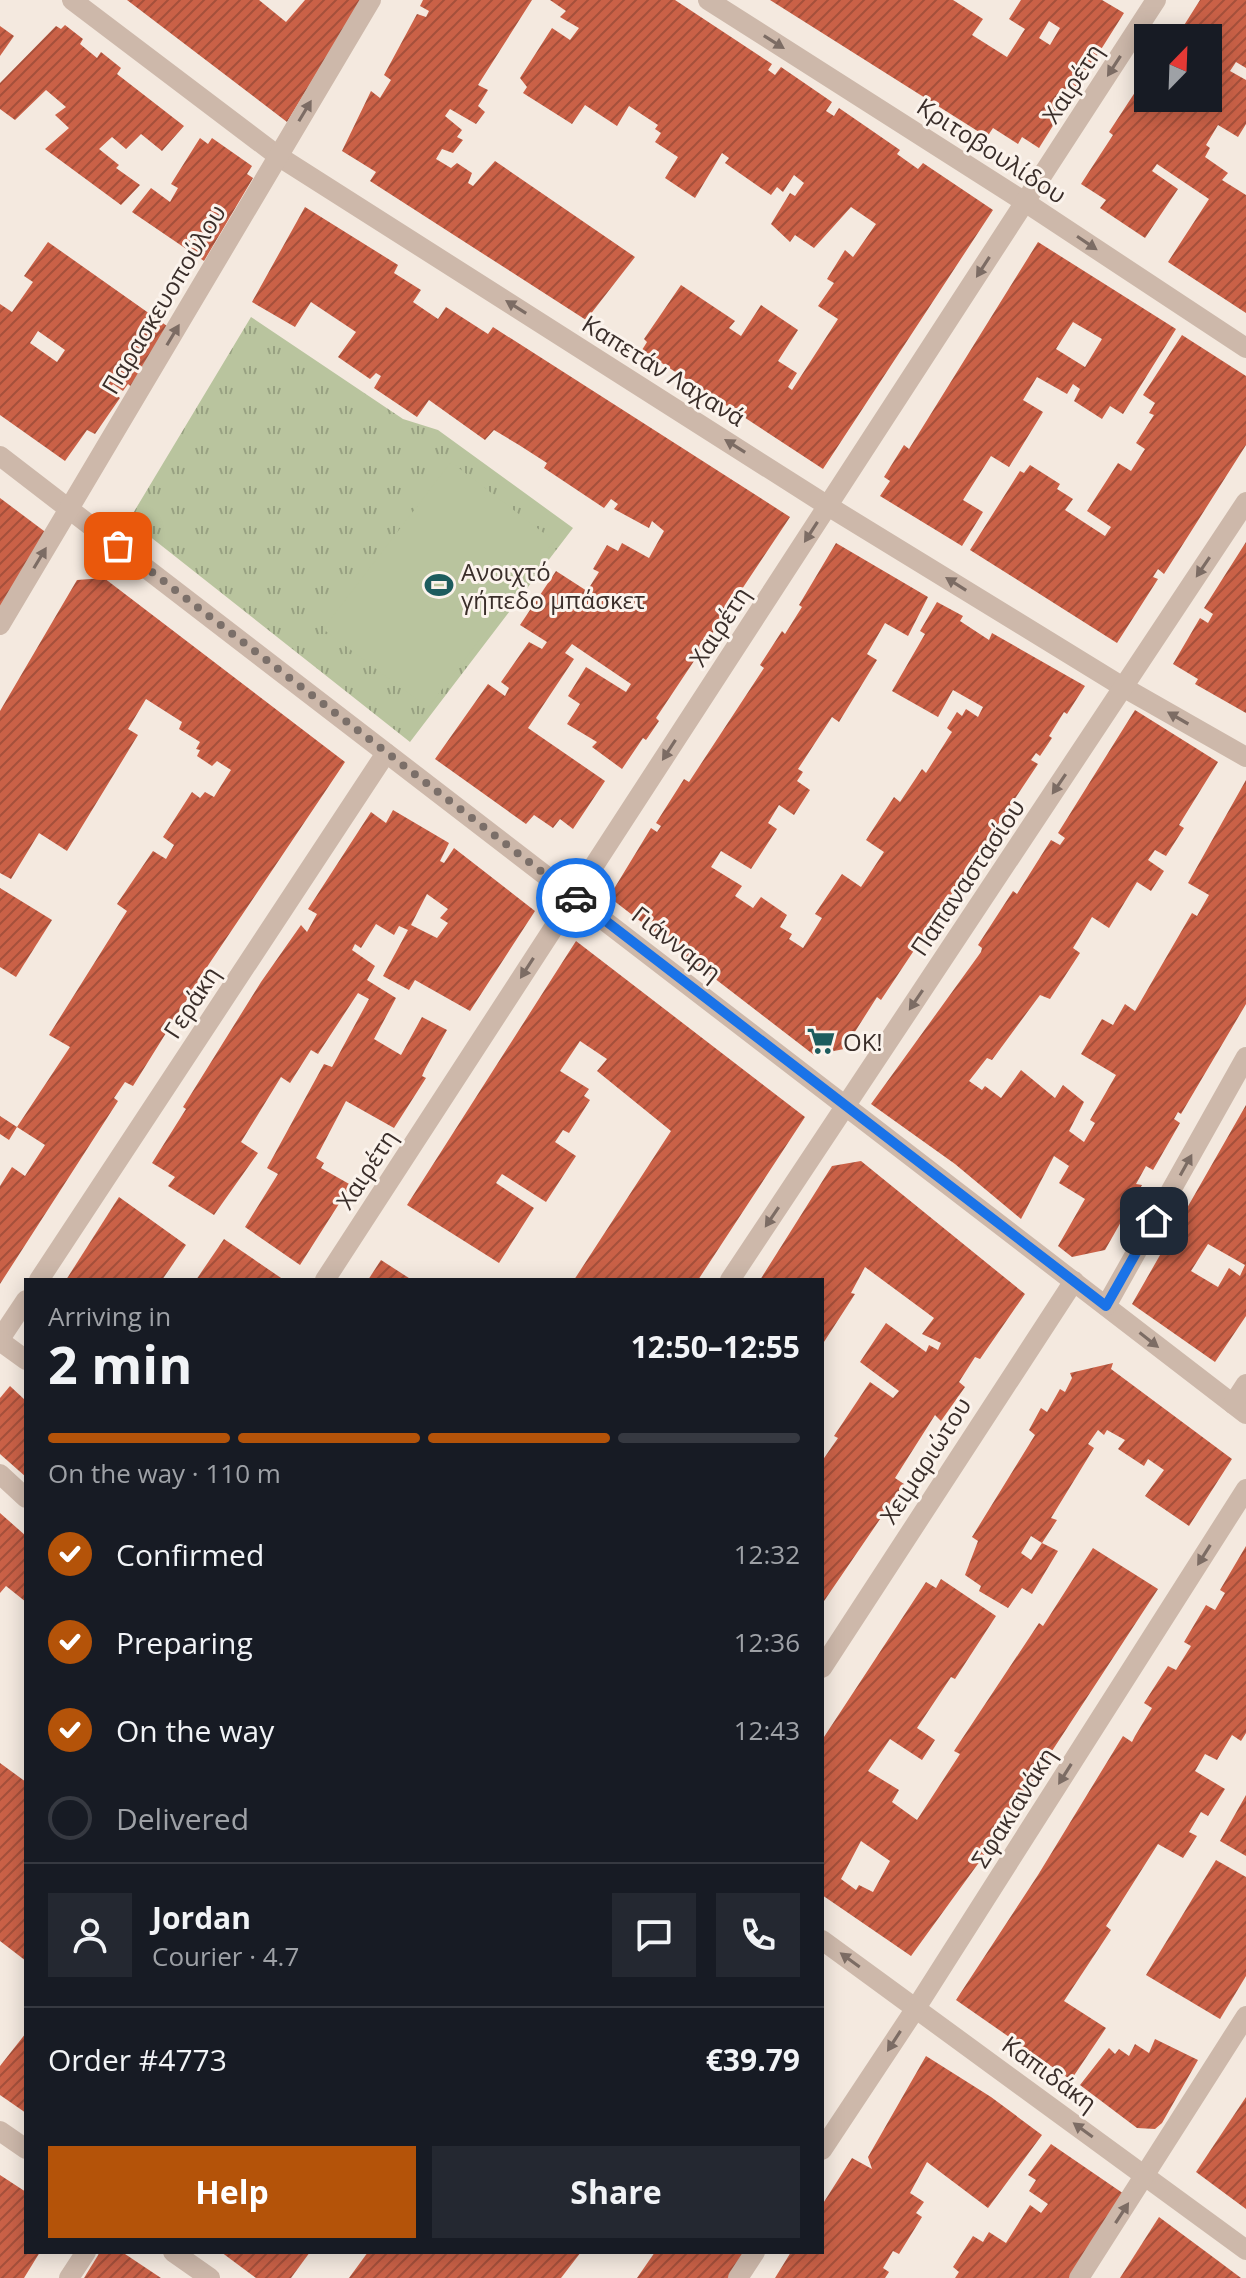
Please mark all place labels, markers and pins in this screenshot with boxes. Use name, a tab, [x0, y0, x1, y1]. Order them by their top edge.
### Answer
pin	[84, 512, 152, 580]
place label: Ανοιχτό γήπεδο μπάσκετ	[461, 555, 645, 616]
sports icon: Ανοιχτό γήπεδο μπάσκετ	[424, 570, 454, 600]
place label: OK!	[843, 1025, 883, 1058]
supermarket icon: OK!	[806, 1026, 836, 1056]
pin	[1120, 1187, 1188, 1255]

